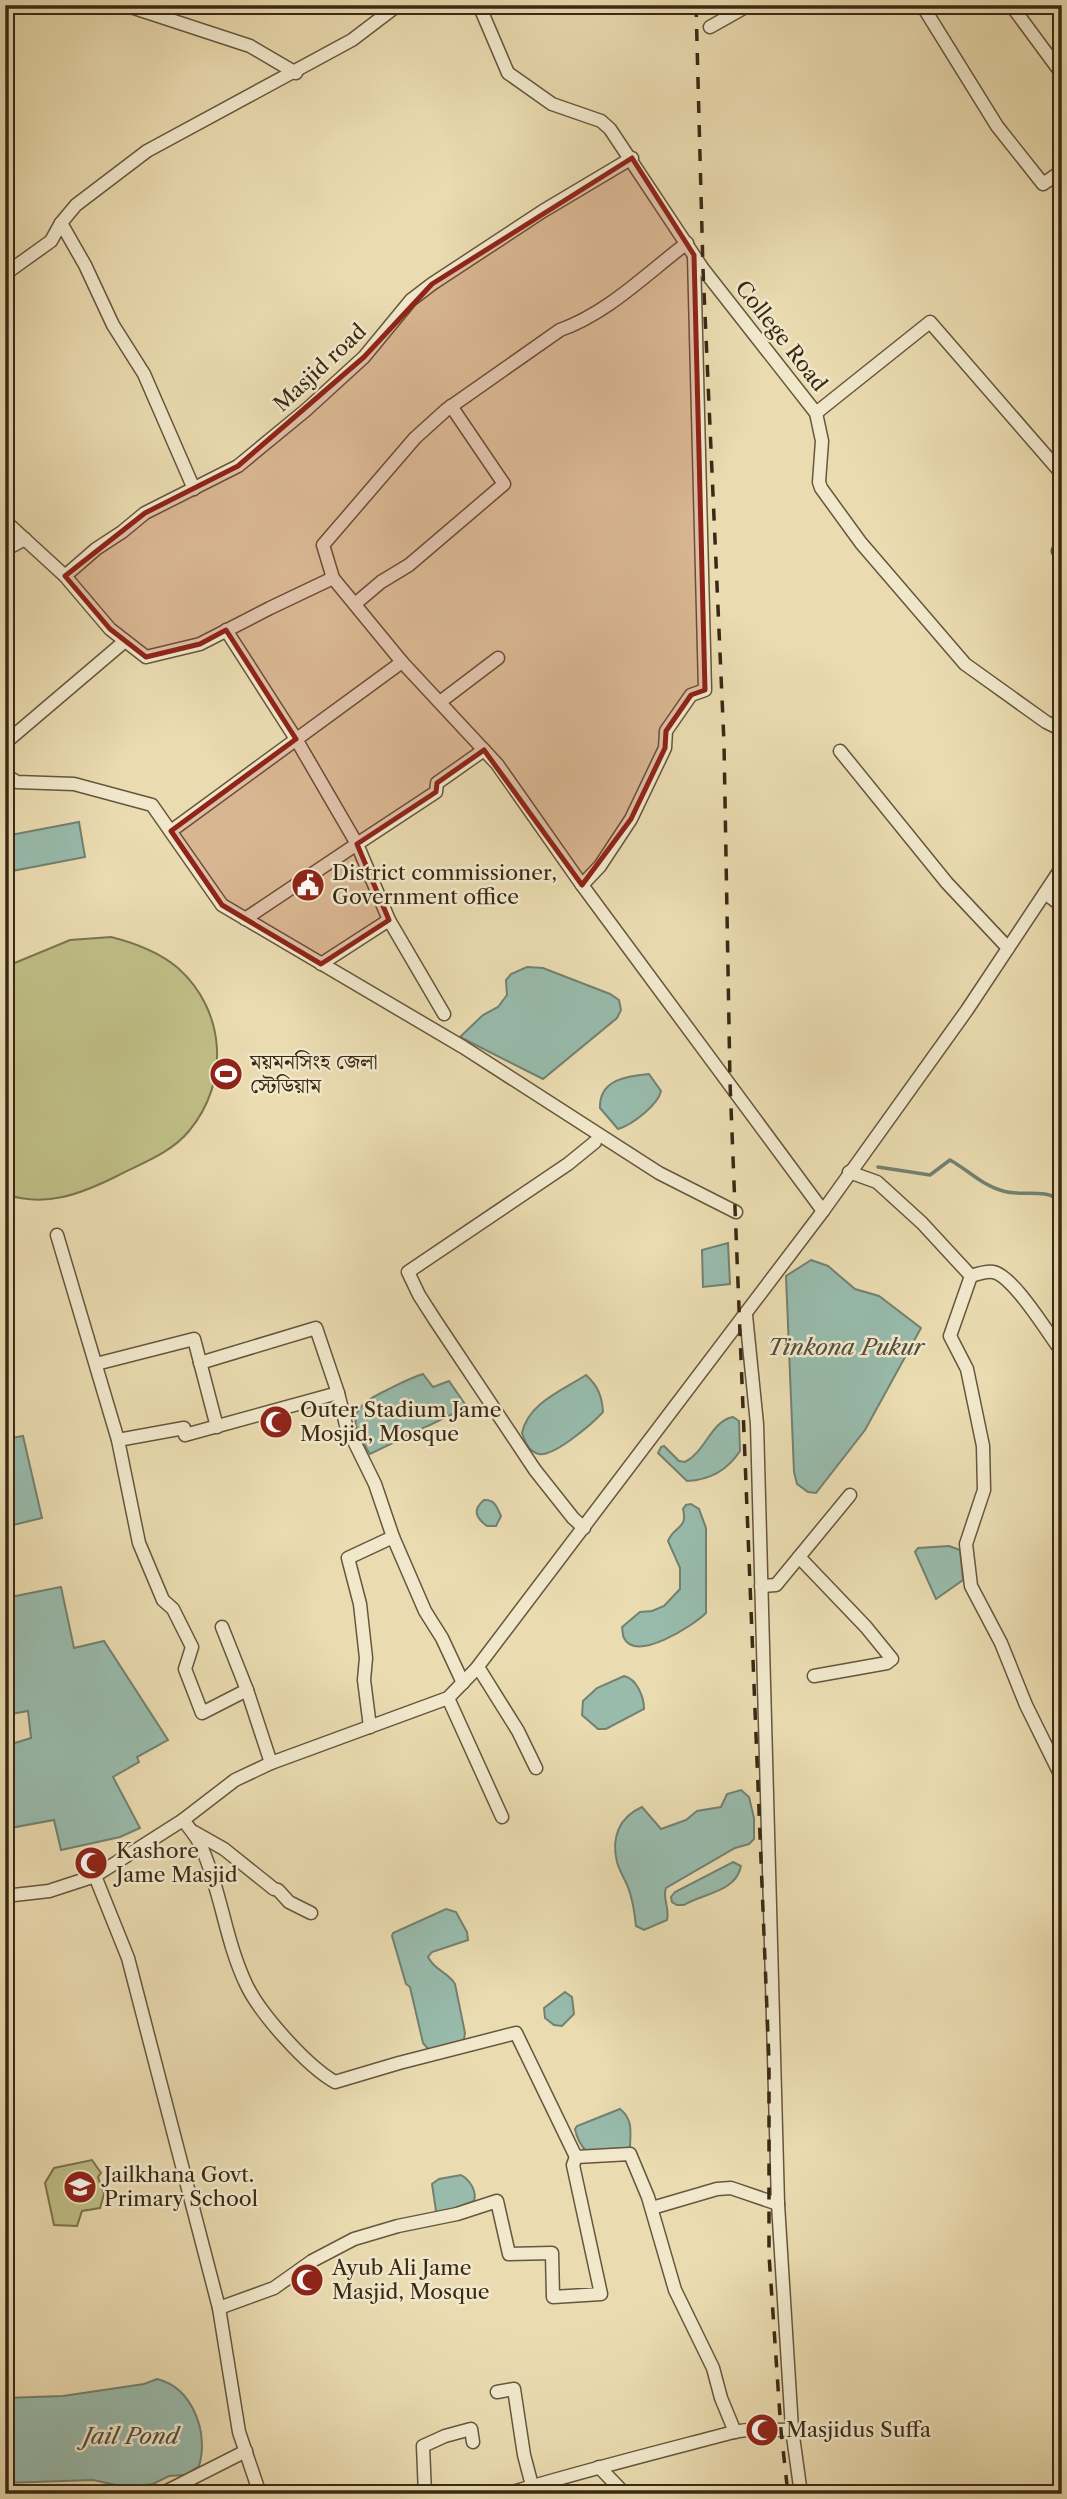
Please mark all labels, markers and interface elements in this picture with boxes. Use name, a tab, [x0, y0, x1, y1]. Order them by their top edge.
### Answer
street label: College Road	[730, 275, 832, 396]
street label: Masjid road	[268, 318, 371, 417]
place label: District commissioner, Government office	[332, 860, 557, 909]
public building icon: District commissioner, Government office	[289, 866, 327, 904]
place label: ময়মনসিংহ জেলা স্টেডিয়াম	[249, 1049, 378, 1098]
sports icon: ময়মনসিংহ জেলা স্টেডিয়াম	[207, 1055, 245, 1093]
water label: Tinkona Pukur	[767, 1333, 926, 1361]
place label: Outer Stadium Jame Mosjid, Mosque	[300, 1397, 502, 1446]
mosque icon: Outer Stadium Jame Mosjid, Mosque	[257, 1403, 295, 1441]
place label: Kashore Jame Masjid	[113, 1838, 238, 1887]
mosque icon: Kashore Jame Masjid	[72, 1844, 110, 1882]
place label: Jailkhana Govt. Primary School	[101, 2162, 258, 2211]
school or university icon: Jailkhana Govt. Primary School	[61, 2168, 99, 2206]
place label: Ayub Ali Jame Masjid, Mosque	[331, 2255, 490, 2304]
mosque icon: Ayub Ali Jame Masjid, Mosque	[288, 2261, 326, 2299]
mosque icon: Masjidus Suffa	[743, 2411, 781, 2449]
place label: Masjidus Suffa	[786, 2417, 932, 2442]
water label: Jail Pond	[76, 2422, 181, 2450]

